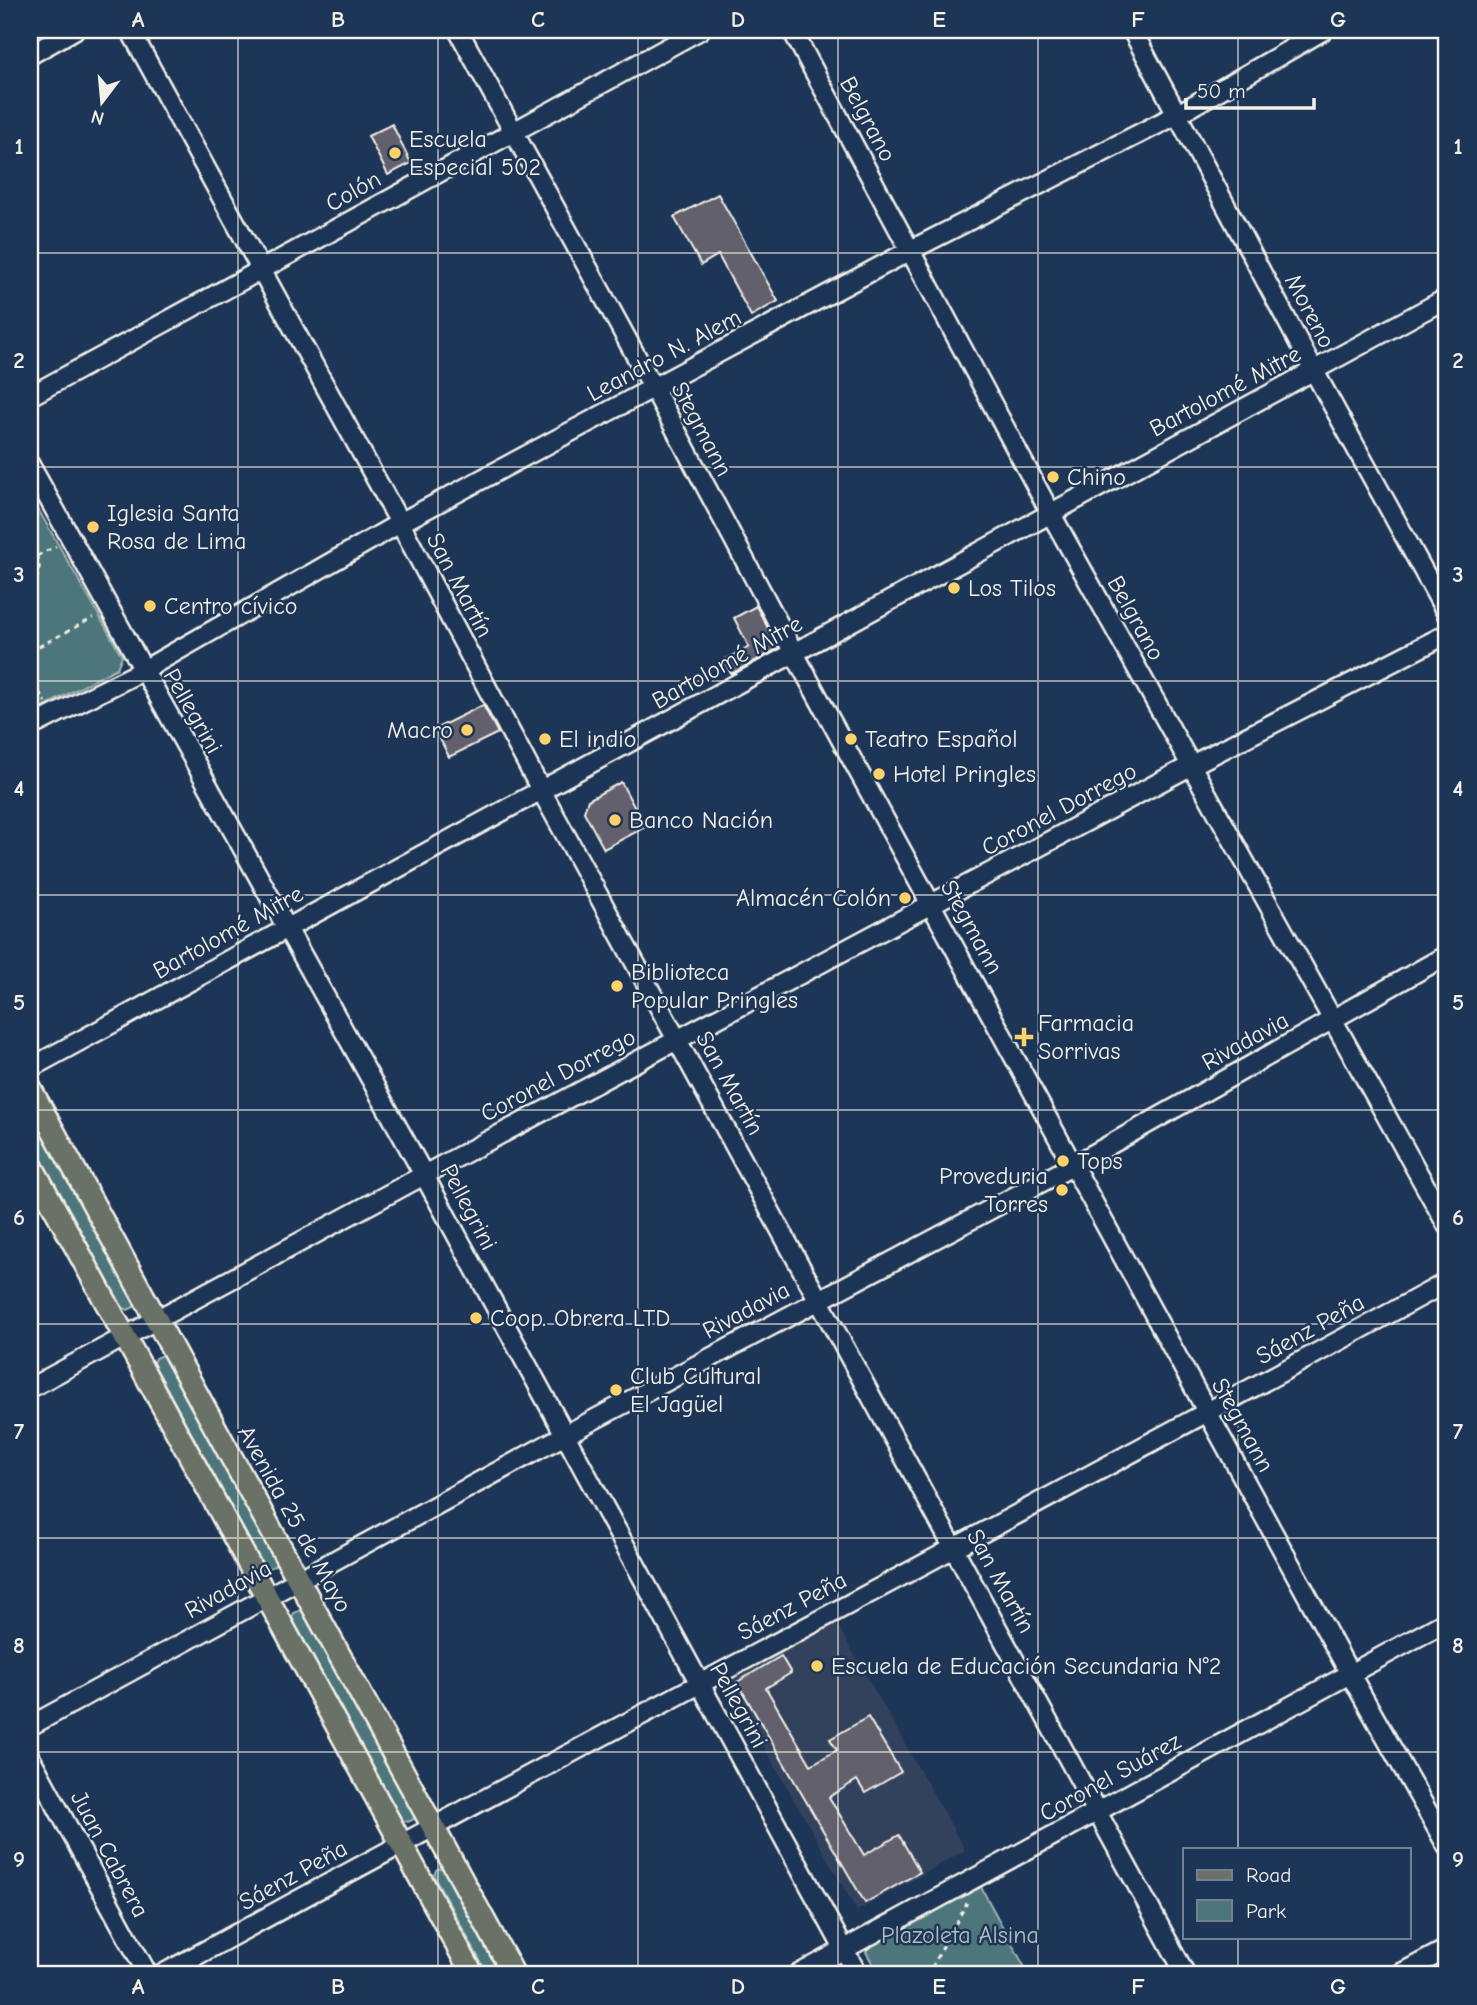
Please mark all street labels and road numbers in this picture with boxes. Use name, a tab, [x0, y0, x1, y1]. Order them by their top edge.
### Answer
street label: Belgrano	[834, 72, 902, 166]
street label: Colón	[321, 165, 385, 217]
street label: Moreno	[1279, 269, 1341, 353]
street label: Leandro N. Alem	[582, 303, 746, 407]
street label: Bartolomé Mitre	[1145, 339, 1305, 443]
street label: Stegmann	[665, 377, 739, 481]
street label: San Martín	[421, 528, 499, 642]
street label: Belgrano	[1101, 571, 1171, 665]
street label: Bartolomé Mitre	[647, 609, 807, 715]
street label: Pellegrini	[158, 664, 228, 758]
street label: Coronel Dorrego	[977, 756, 1141, 862]
street label: Stegmann	[935, 875, 1009, 979]
street label: Bartolomé Mitre	[148, 879, 308, 985]
street label: Rivadavia	[1197, 1006, 1293, 1076]
street label: Coronel Dorrego	[476, 1022, 640, 1128]
street label: San Martín	[690, 1026, 770, 1140]
street label: Pellegrini	[435, 1159, 503, 1255]
street label: Rivadavia	[698, 1275, 794, 1345]
street label: Sáenz Peña	[1251, 1288, 1369, 1370]
street label: Stegmann	[1206, 1373, 1280, 1477]
street label: Avenida 25 de Mayo	[232, 1421, 358, 1617]
street label: San Martín	[961, 1524, 1041, 1638]
street label: Rivadavia	[180, 1554, 276, 1624]
street label: Sáenz Peña	[733, 1566, 851, 1646]
street label: Pellegrini	[704, 1657, 774, 1753]
street label: Coronel Suárez	[1034, 1726, 1186, 1827]
street label: Juan Cabrera	[65, 1786, 155, 1922]
street label: Sáenz Peña	[234, 1834, 352, 1916]

